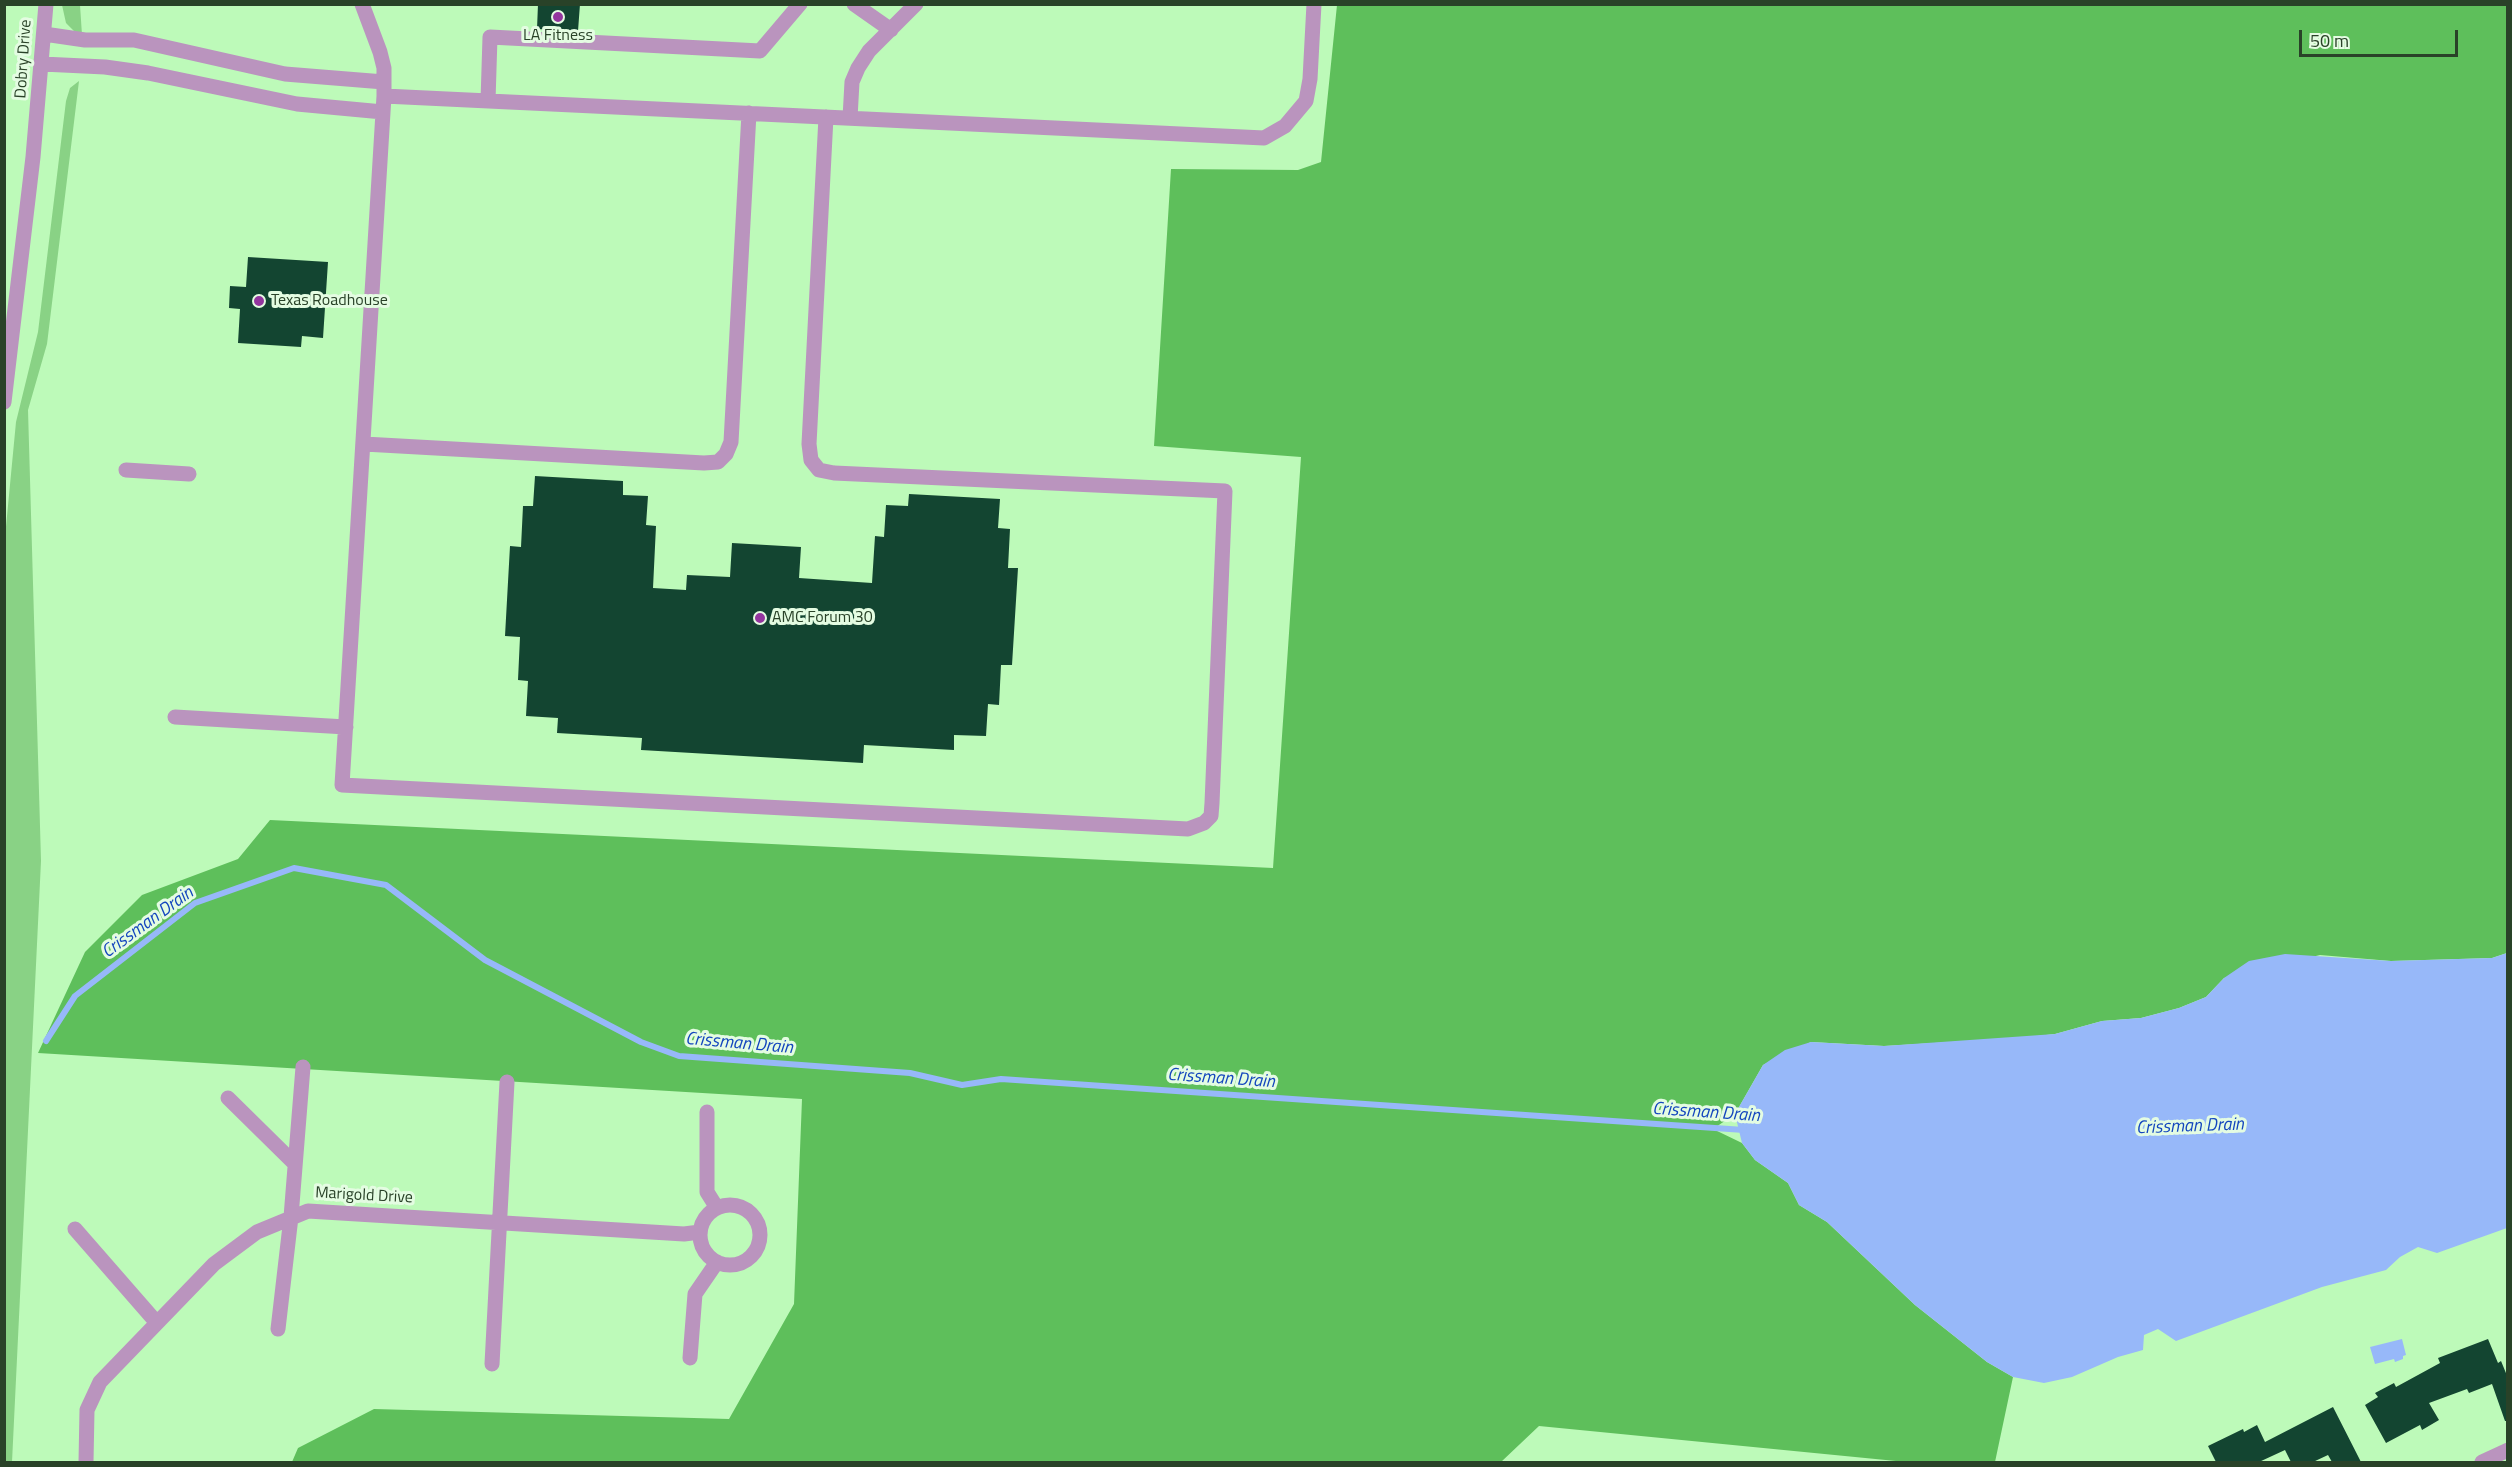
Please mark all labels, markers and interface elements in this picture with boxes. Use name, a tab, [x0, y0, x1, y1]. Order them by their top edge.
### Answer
marker: LA Fitness	[551, 10, 565, 24]
scale bar	[2302, 18, 2461, 56]
street label: Dobry Drive	[12, 19, 36, 99]
place label: LA Fitness	[523, 26, 593, 46]
text: 50 m	[2310, 27, 2349, 54]
place label: Texas Roadhouse	[271, 291, 388, 311]
marker: Texas Roadhouse	[252, 294, 266, 308]
place label: AMC Forum 30	[772, 608, 873, 628]
marker: AMC Forum 30	[753, 611, 767, 625]
water label: Crissman Drain	[98, 883, 198, 963]
water label: Crissman Drain	[684, 1029, 794, 1059]
water label: Crissman Drain	[1166, 1064, 1276, 1094]
water label: Crissman Drain	[1651, 1098, 1761, 1128]
water label: Crissman Drain	[2136, 1114, 2244, 1140]
street label: Marigold Drive	[315, 1184, 413, 1208]

